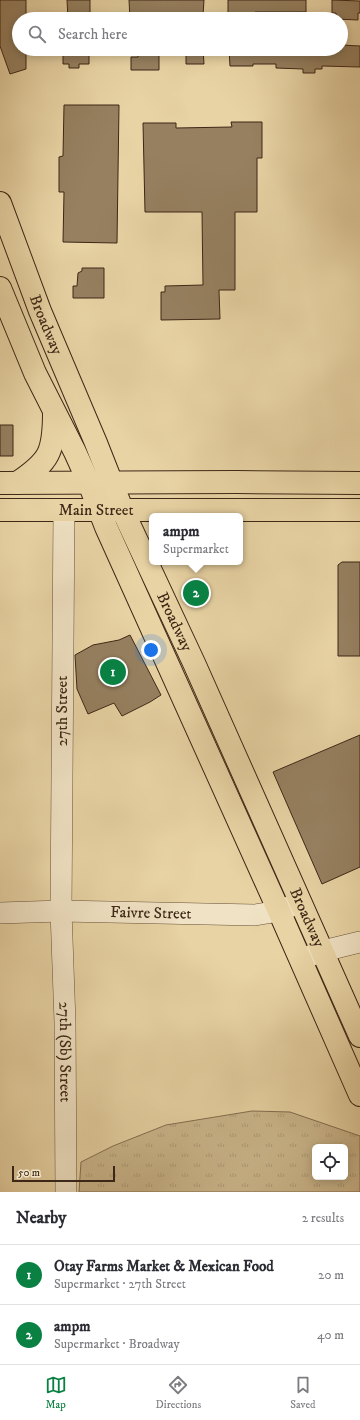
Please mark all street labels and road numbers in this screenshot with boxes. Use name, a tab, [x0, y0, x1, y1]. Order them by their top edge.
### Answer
street label: Broadway	[25, 292, 67, 358]
street label: Main Street	[58, 500, 134, 520]
street label: Broadway	[152, 589, 197, 655]
street label: 27th Street	[52, 676, 72, 746]
street label: Broadway	[285, 885, 329, 951]
street label: Faivre Street	[110, 902, 192, 924]
street label: 27th (Sb) Street	[54, 1001, 75, 1102]

